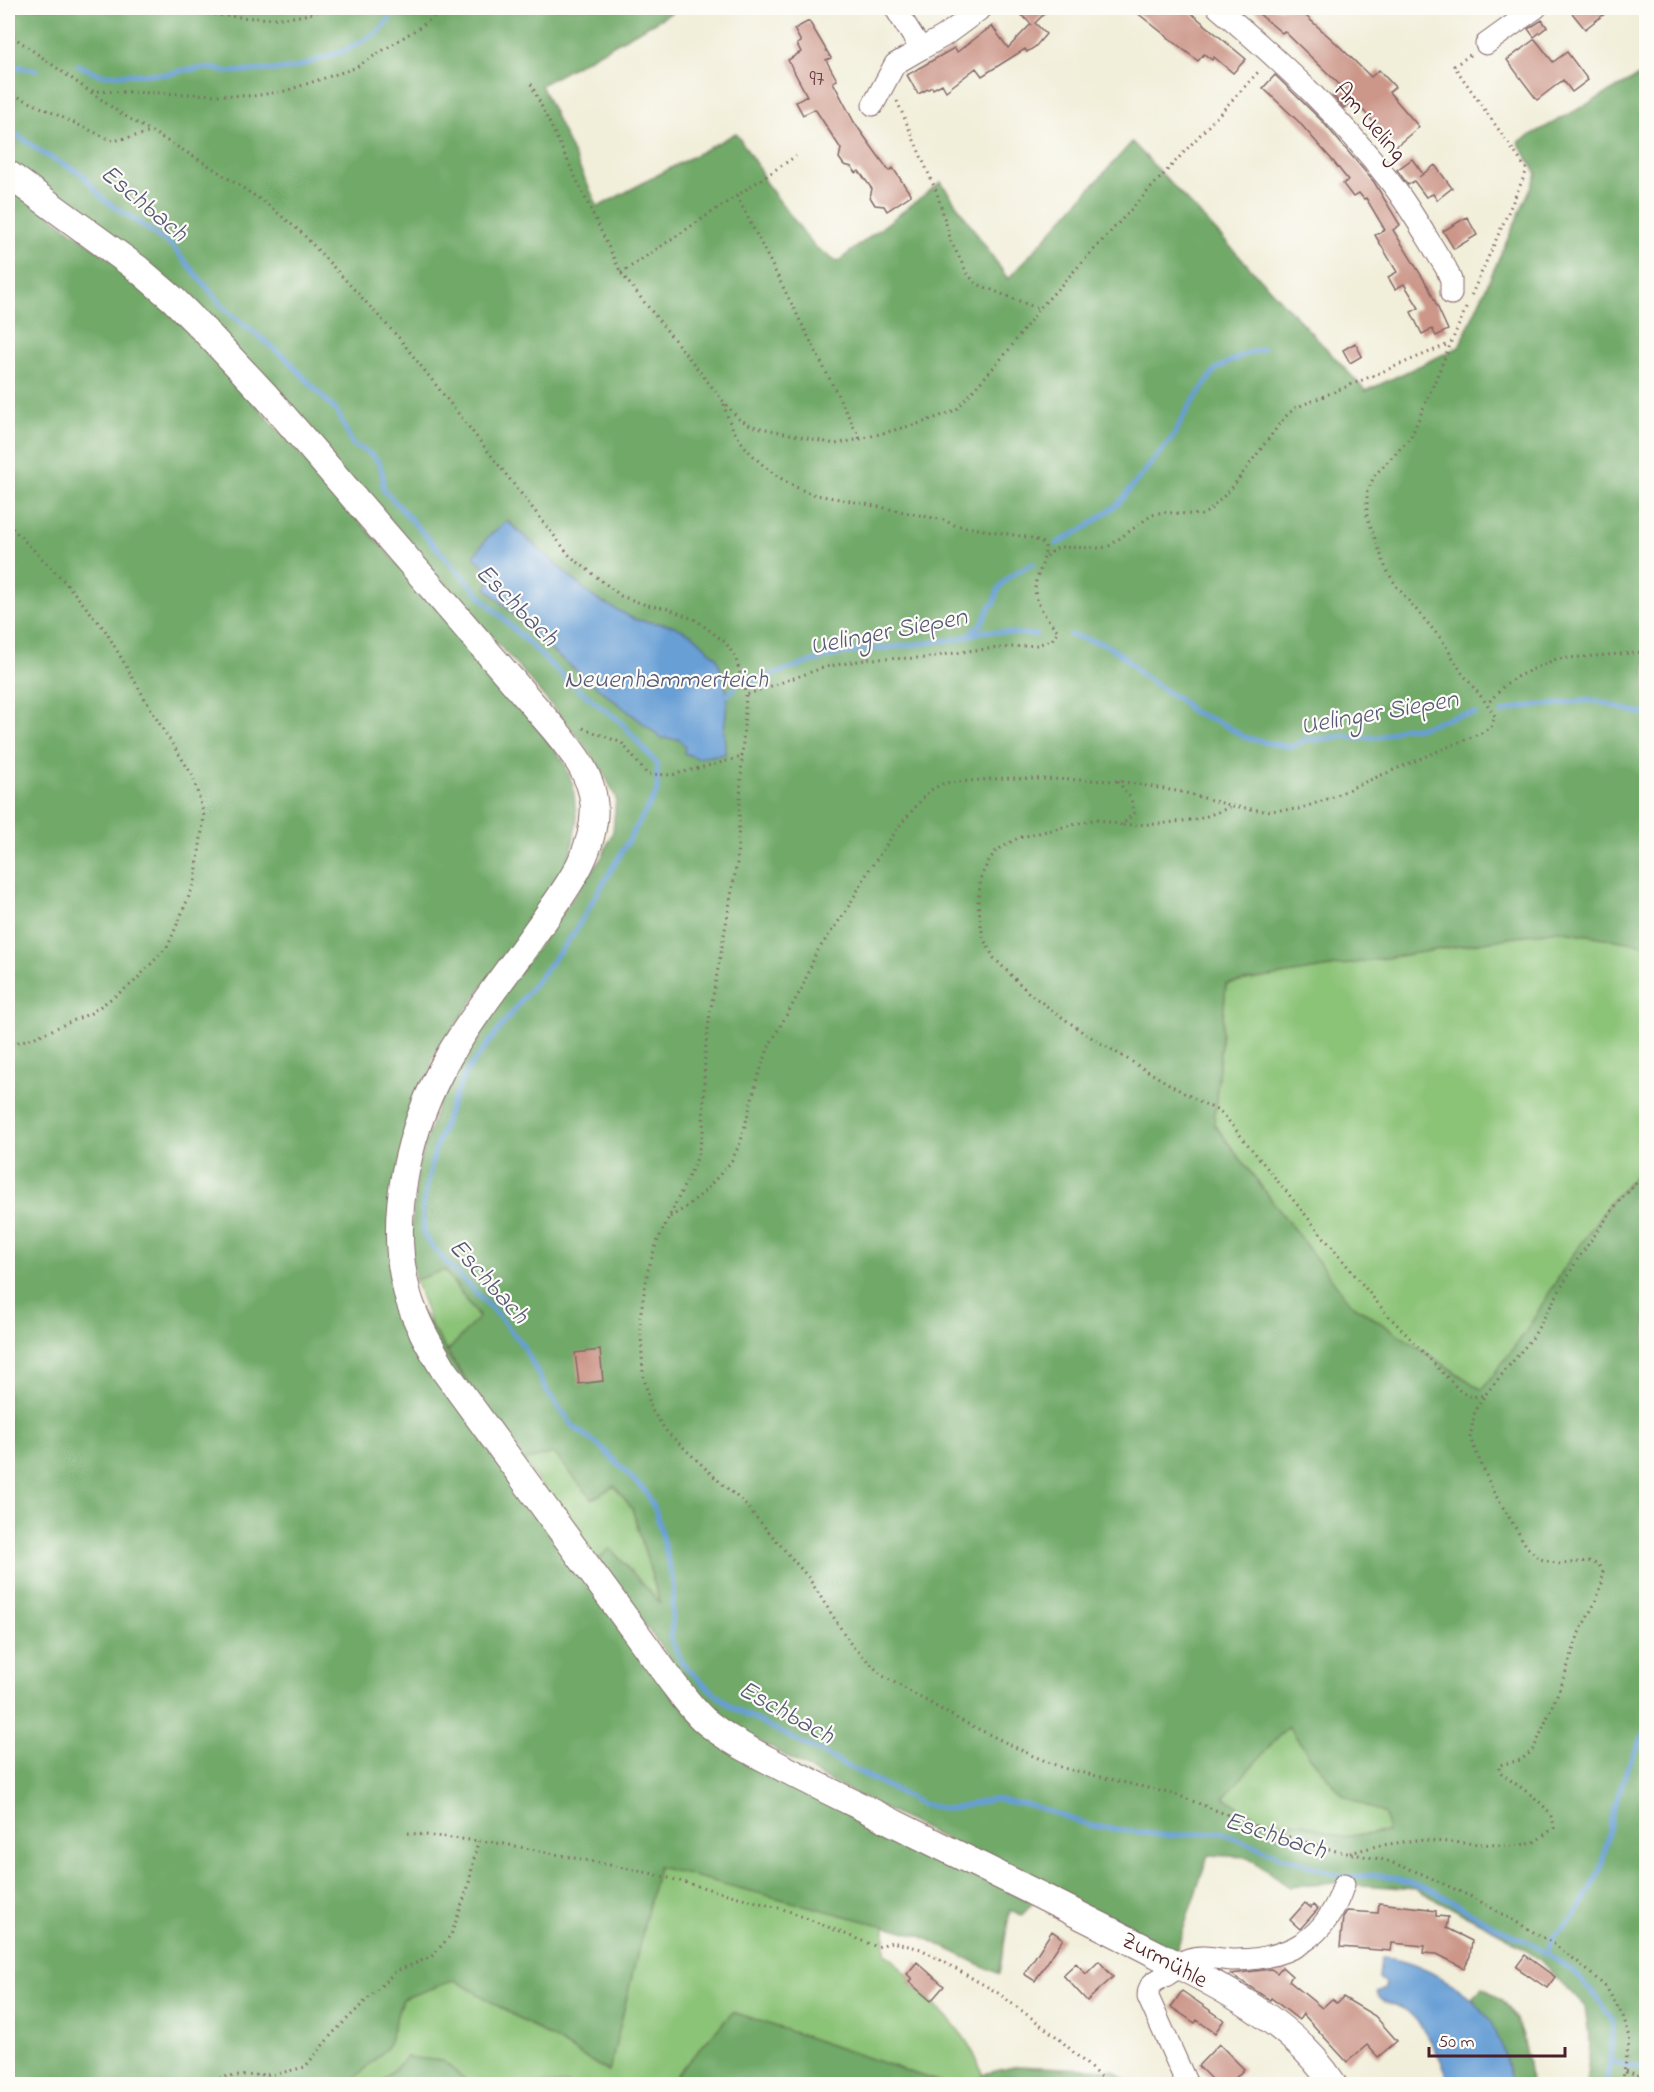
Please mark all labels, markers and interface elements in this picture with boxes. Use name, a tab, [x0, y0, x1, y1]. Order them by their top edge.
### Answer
house number: 97	[810, 65, 825, 95]
street label: Am Ueling	[1324, 75, 1414, 170]
water label: Eschbach	[91, 156, 196, 253]
water label: Eschbach	[465, 556, 567, 657]
water label: Uelinger Siepen	[807, 599, 972, 667]
water label: Neuenhammerteich	[564, 662, 769, 700]
water label: Uelinger Siepen	[1298, 681, 1463, 747]
water label: Eschbach	[439, 1230, 537, 1334]
water label: Eschbach	[731, 1672, 841, 1756]
water label: Eschbach	[1219, 1803, 1331, 1871]
street label: Zurmühle	[1114, 1924, 1213, 1999]
scale bar	[1429, 2020, 1566, 2058]
text: 50 m	[1438, 2030, 1475, 2056]

